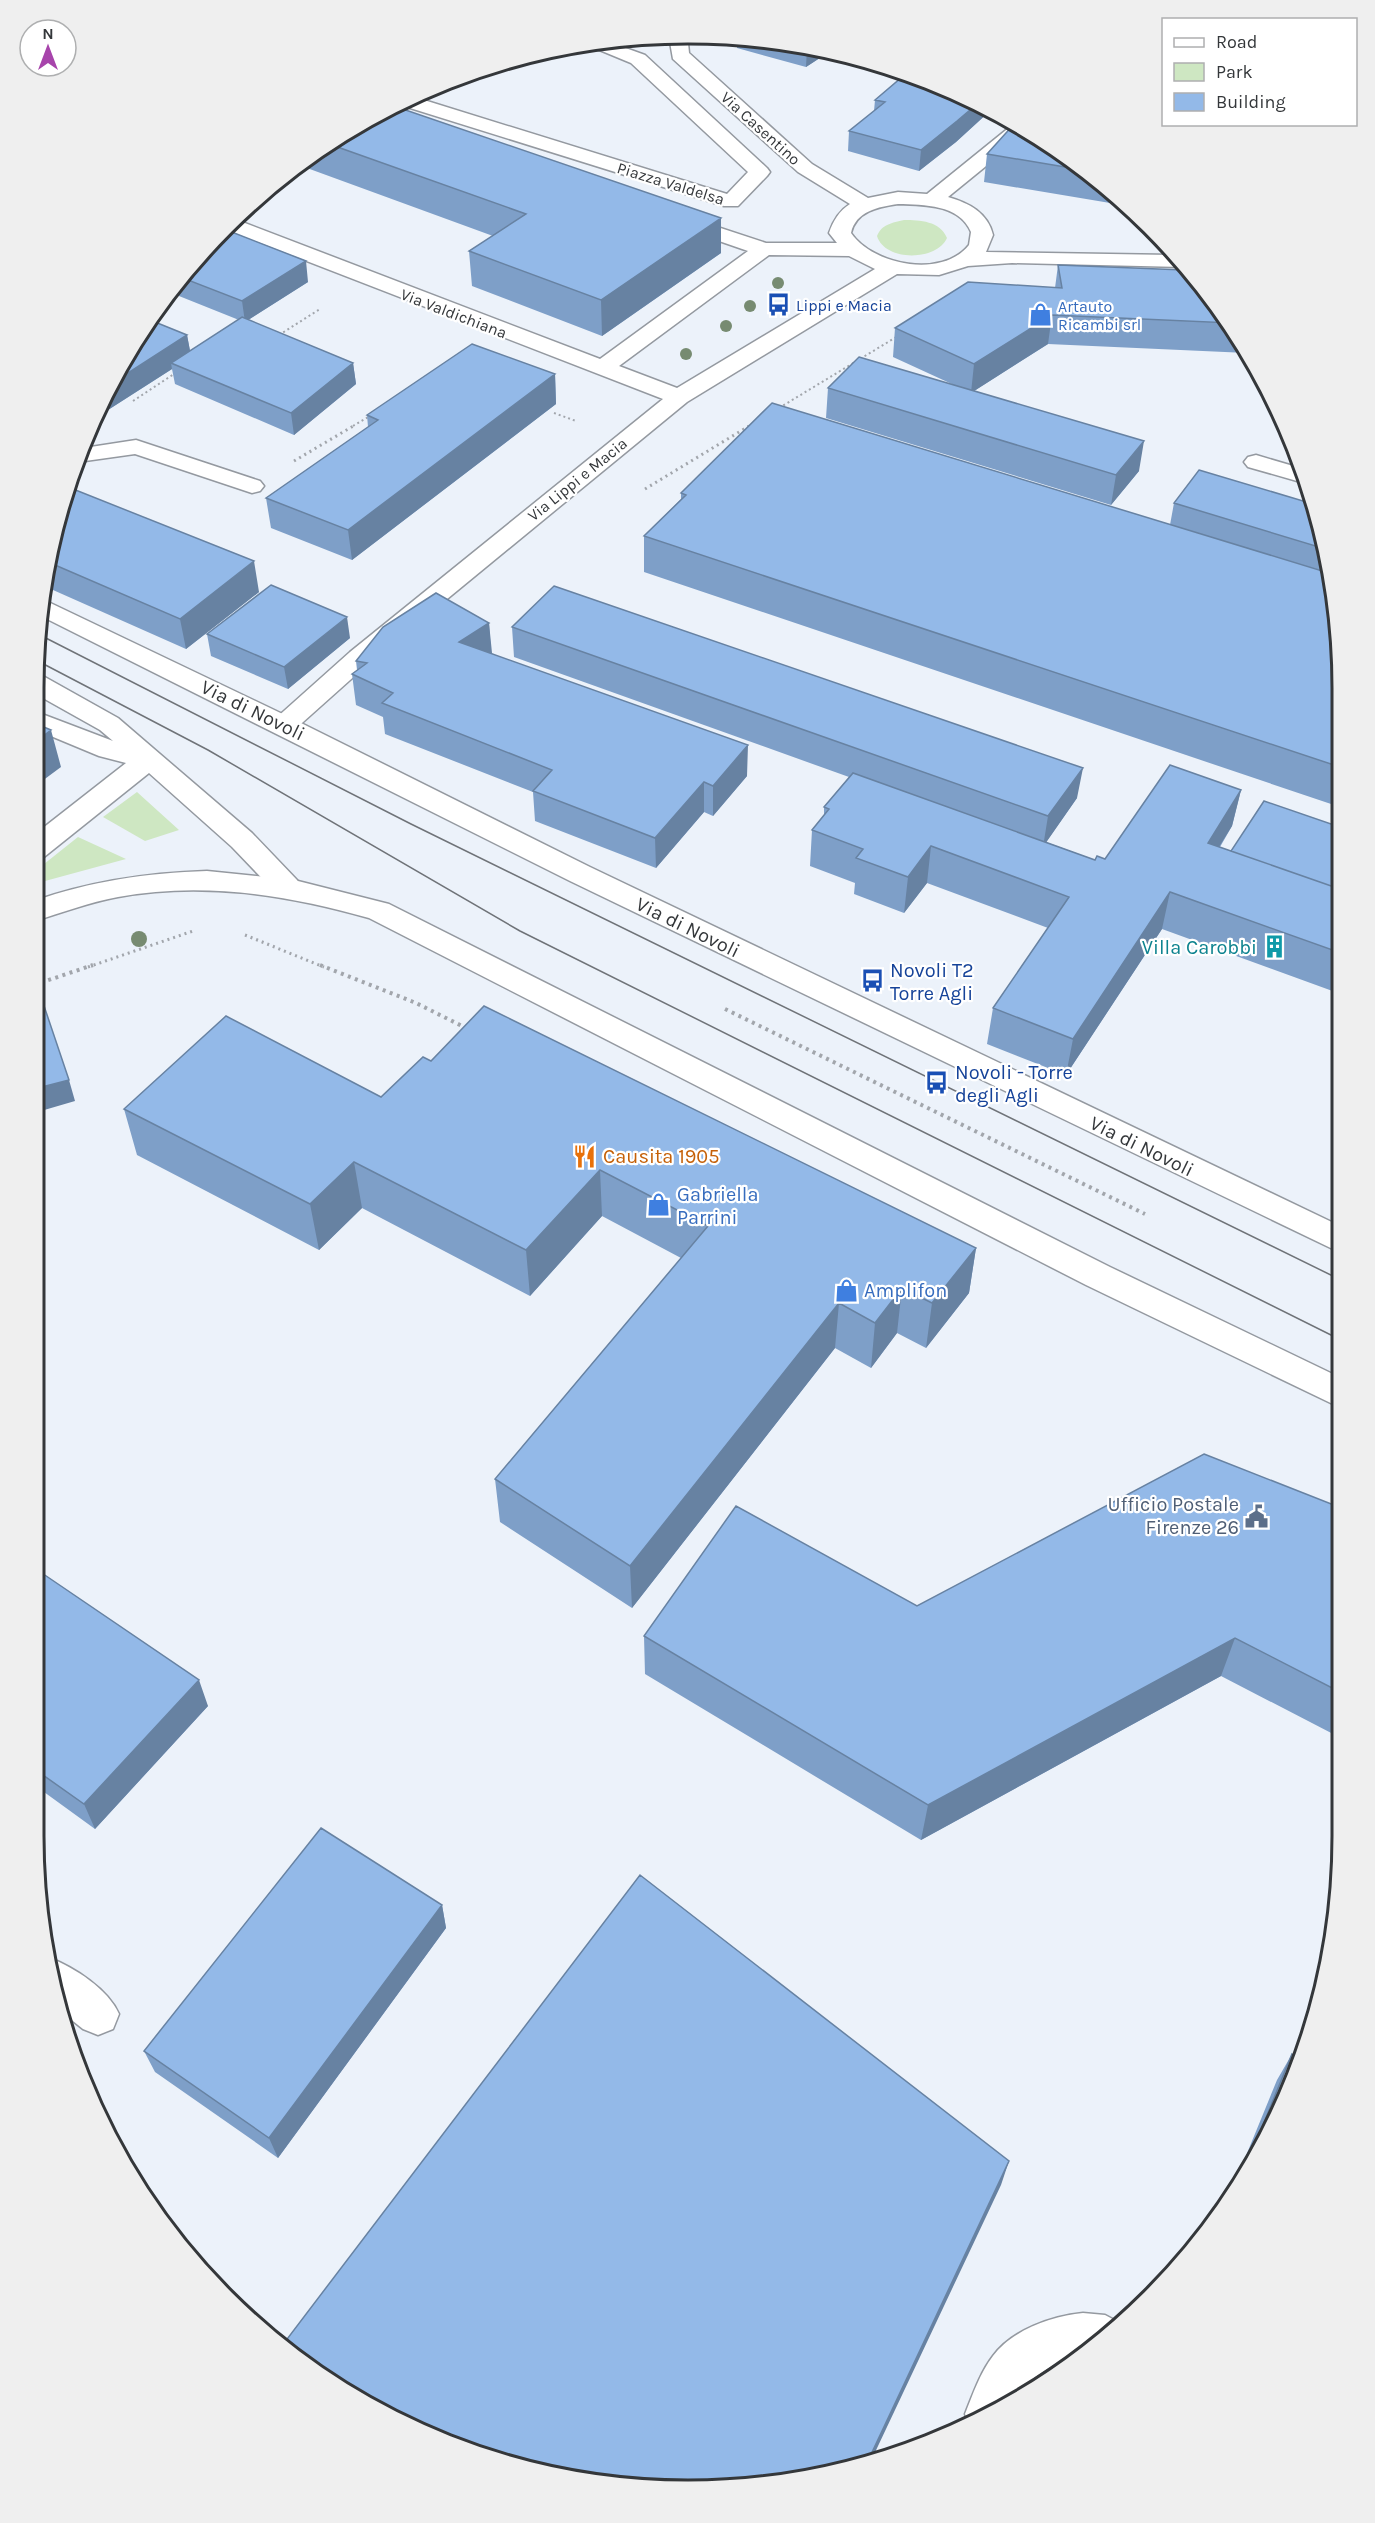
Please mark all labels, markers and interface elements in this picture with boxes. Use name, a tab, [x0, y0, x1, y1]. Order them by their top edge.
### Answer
north arrow	[18, 18, 78, 78]
legend	[1162, 18, 1357, 126]
text: N	[42, 24, 54, 43]
text: Road	[1216, 31, 1257, 53]
text: Park	[1216, 61, 1253, 83]
street label: Via Casentino	[717, 88, 804, 169]
text: Building	[1216, 91, 1286, 113]
street label: Piazza Valdelsa	[615, 158, 727, 209]
street label: Via Valdichiana	[398, 284, 510, 342]
bus stop icon: Lippi e Macia	[765, 292, 791, 318]
place label: Lippi e Macia	[796, 296, 892, 315]
place label: Artauto Ricambi srl	[1058, 297, 1141, 334]
shop icon: Artauto Ricambi srl	[1027, 302, 1053, 328]
street label: Via Lippi e Macia	[524, 434, 631, 525]
street label: Via di Novoli	[197, 675, 308, 745]
street label: Via di Novoli	[632, 892, 743, 962]
building icon: Villa Carobbi	[1262, 934, 1288, 960]
place label: Villa Carobbi	[1142, 936, 1257, 959]
place label: Novoli T2 Torre Agli	[890, 959, 974, 1005]
bus stop icon: Novoli T2 Torre Agli	[859, 968, 885, 994]
place label: Novoli - Torre degli Agli	[955, 1061, 1073, 1107]
bus stop icon: Novoli - Torre degli Agli	[924, 1070, 950, 1096]
street label: Via di Novoli	[1086, 1111, 1197, 1181]
restaurant icon: Causita 1905	[572, 1143, 598, 1169]
place label: Causita 1905	[603, 1145, 720, 1168]
place label: Gabriella Parrini	[677, 1183, 758, 1229]
shop icon: Gabriella Parrini	[646, 1192, 672, 1218]
shop icon: Amplifon	[833, 1277, 859, 1303]
place label: Amplifon	[864, 1279, 947, 1302]
place label: Ufficio Postale Firenze 26	[1107, 1493, 1239, 1539]
public building icon: Ufficio Postale Firenze 26	[1244, 1503, 1270, 1529]

